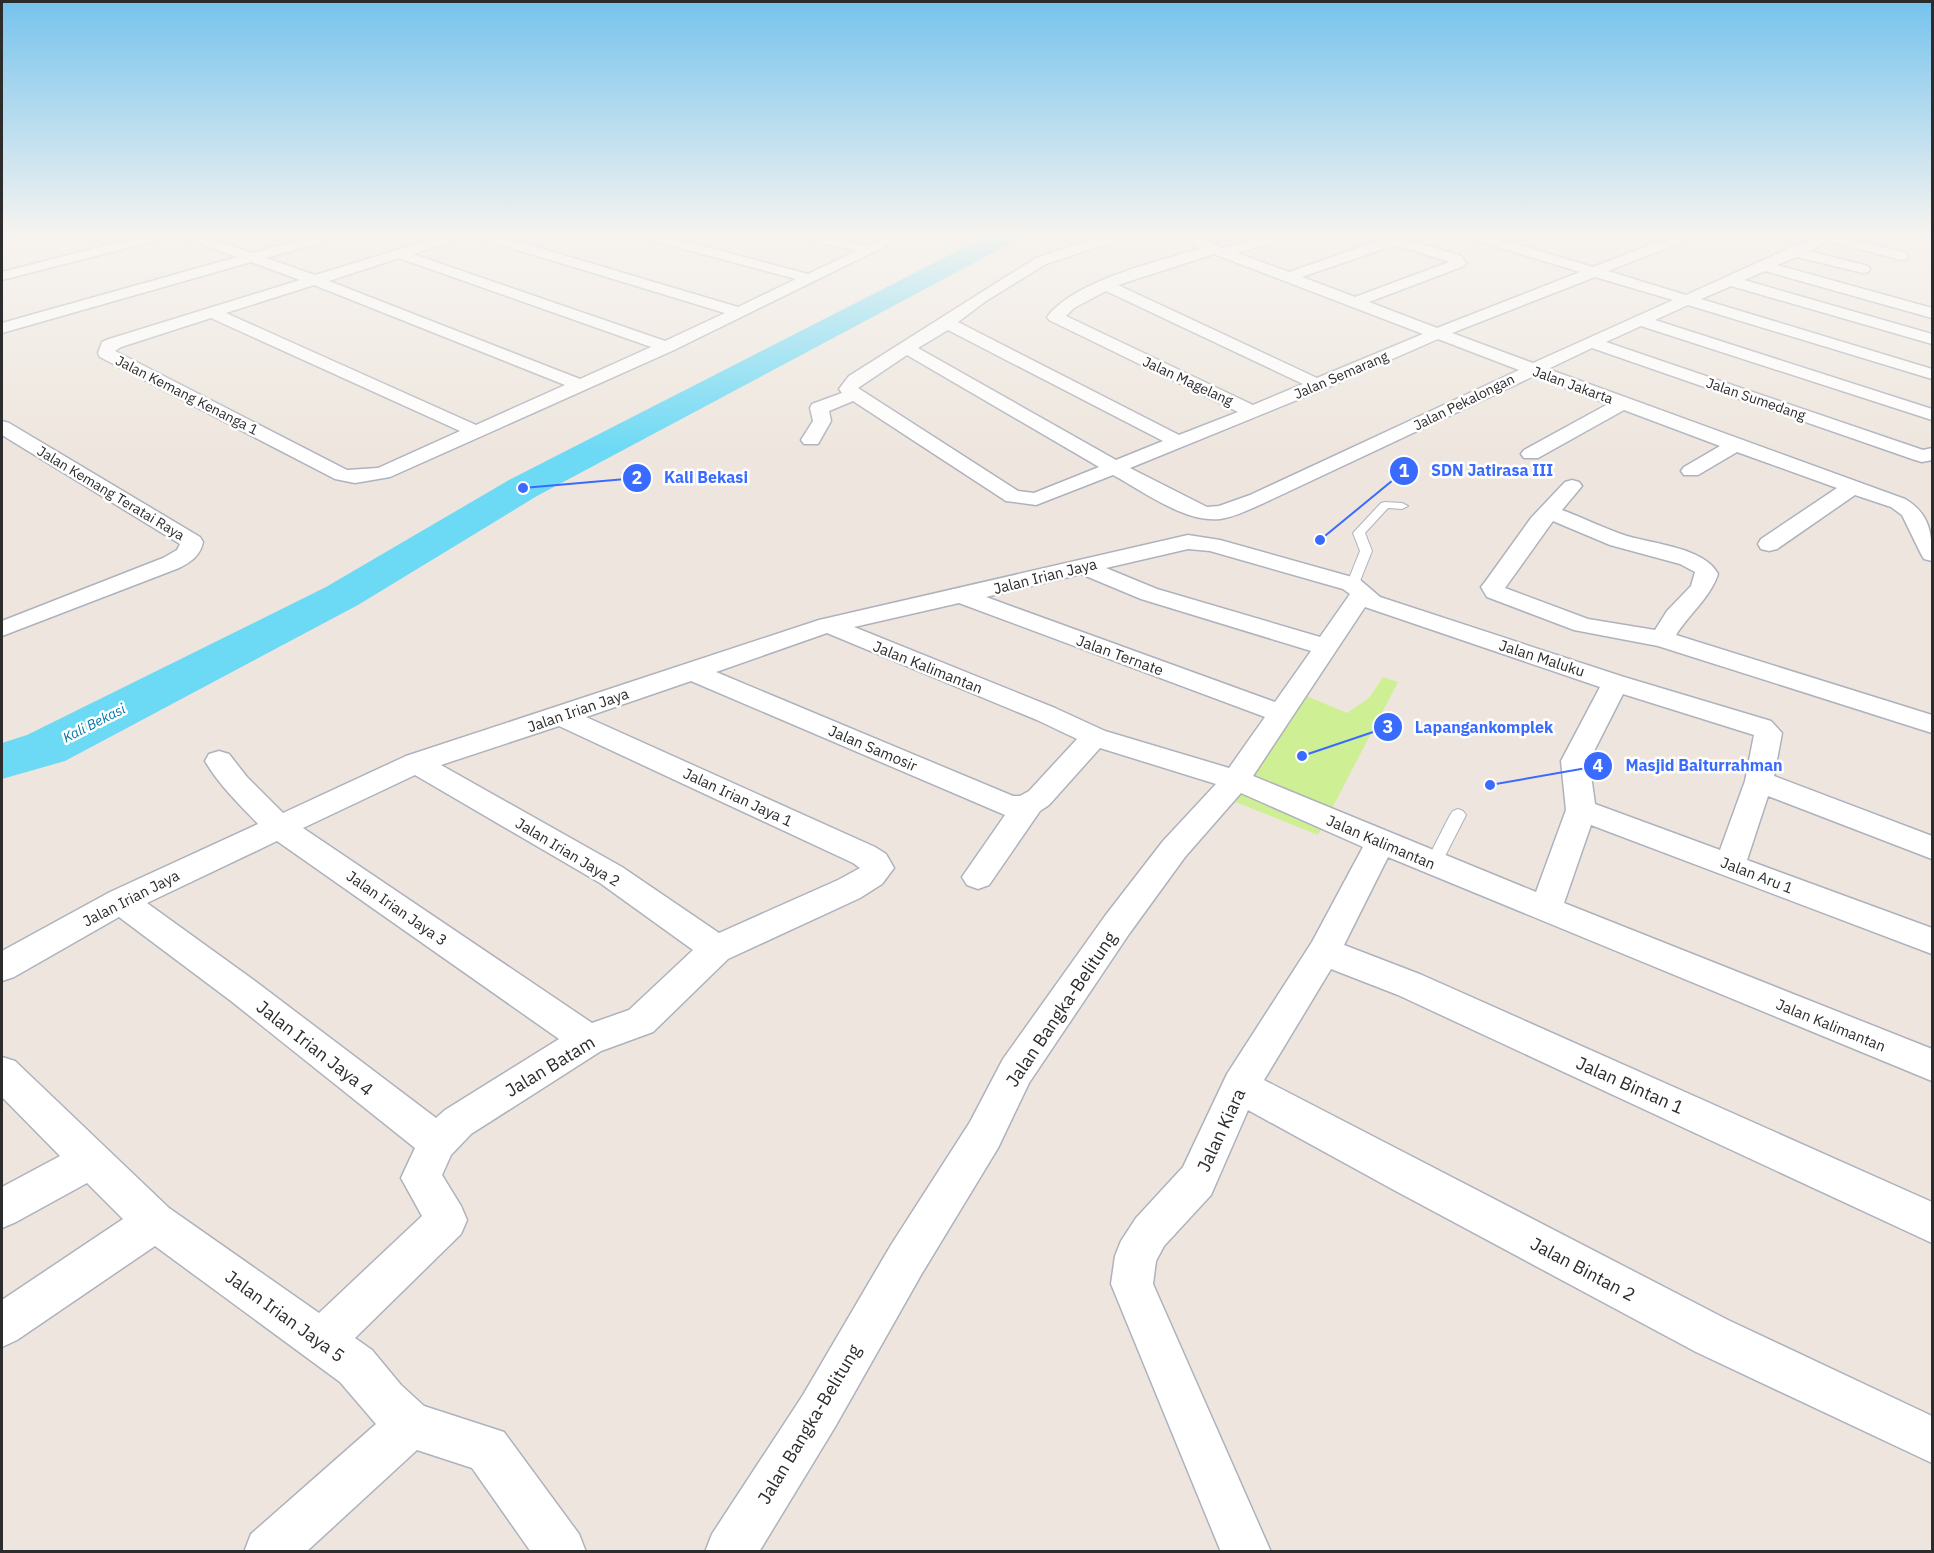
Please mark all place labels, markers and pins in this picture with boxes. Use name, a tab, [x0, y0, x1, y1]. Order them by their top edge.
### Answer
callout: SDN Jatirasa III	[1389, 454, 1565, 488]
callout: Kali Bekasi	[622, 461, 760, 495]
callout: Lapangankomplek	[1373, 710, 1565, 744]
callout: Masjid Baiturrahman	[1583, 749, 1794, 783]

